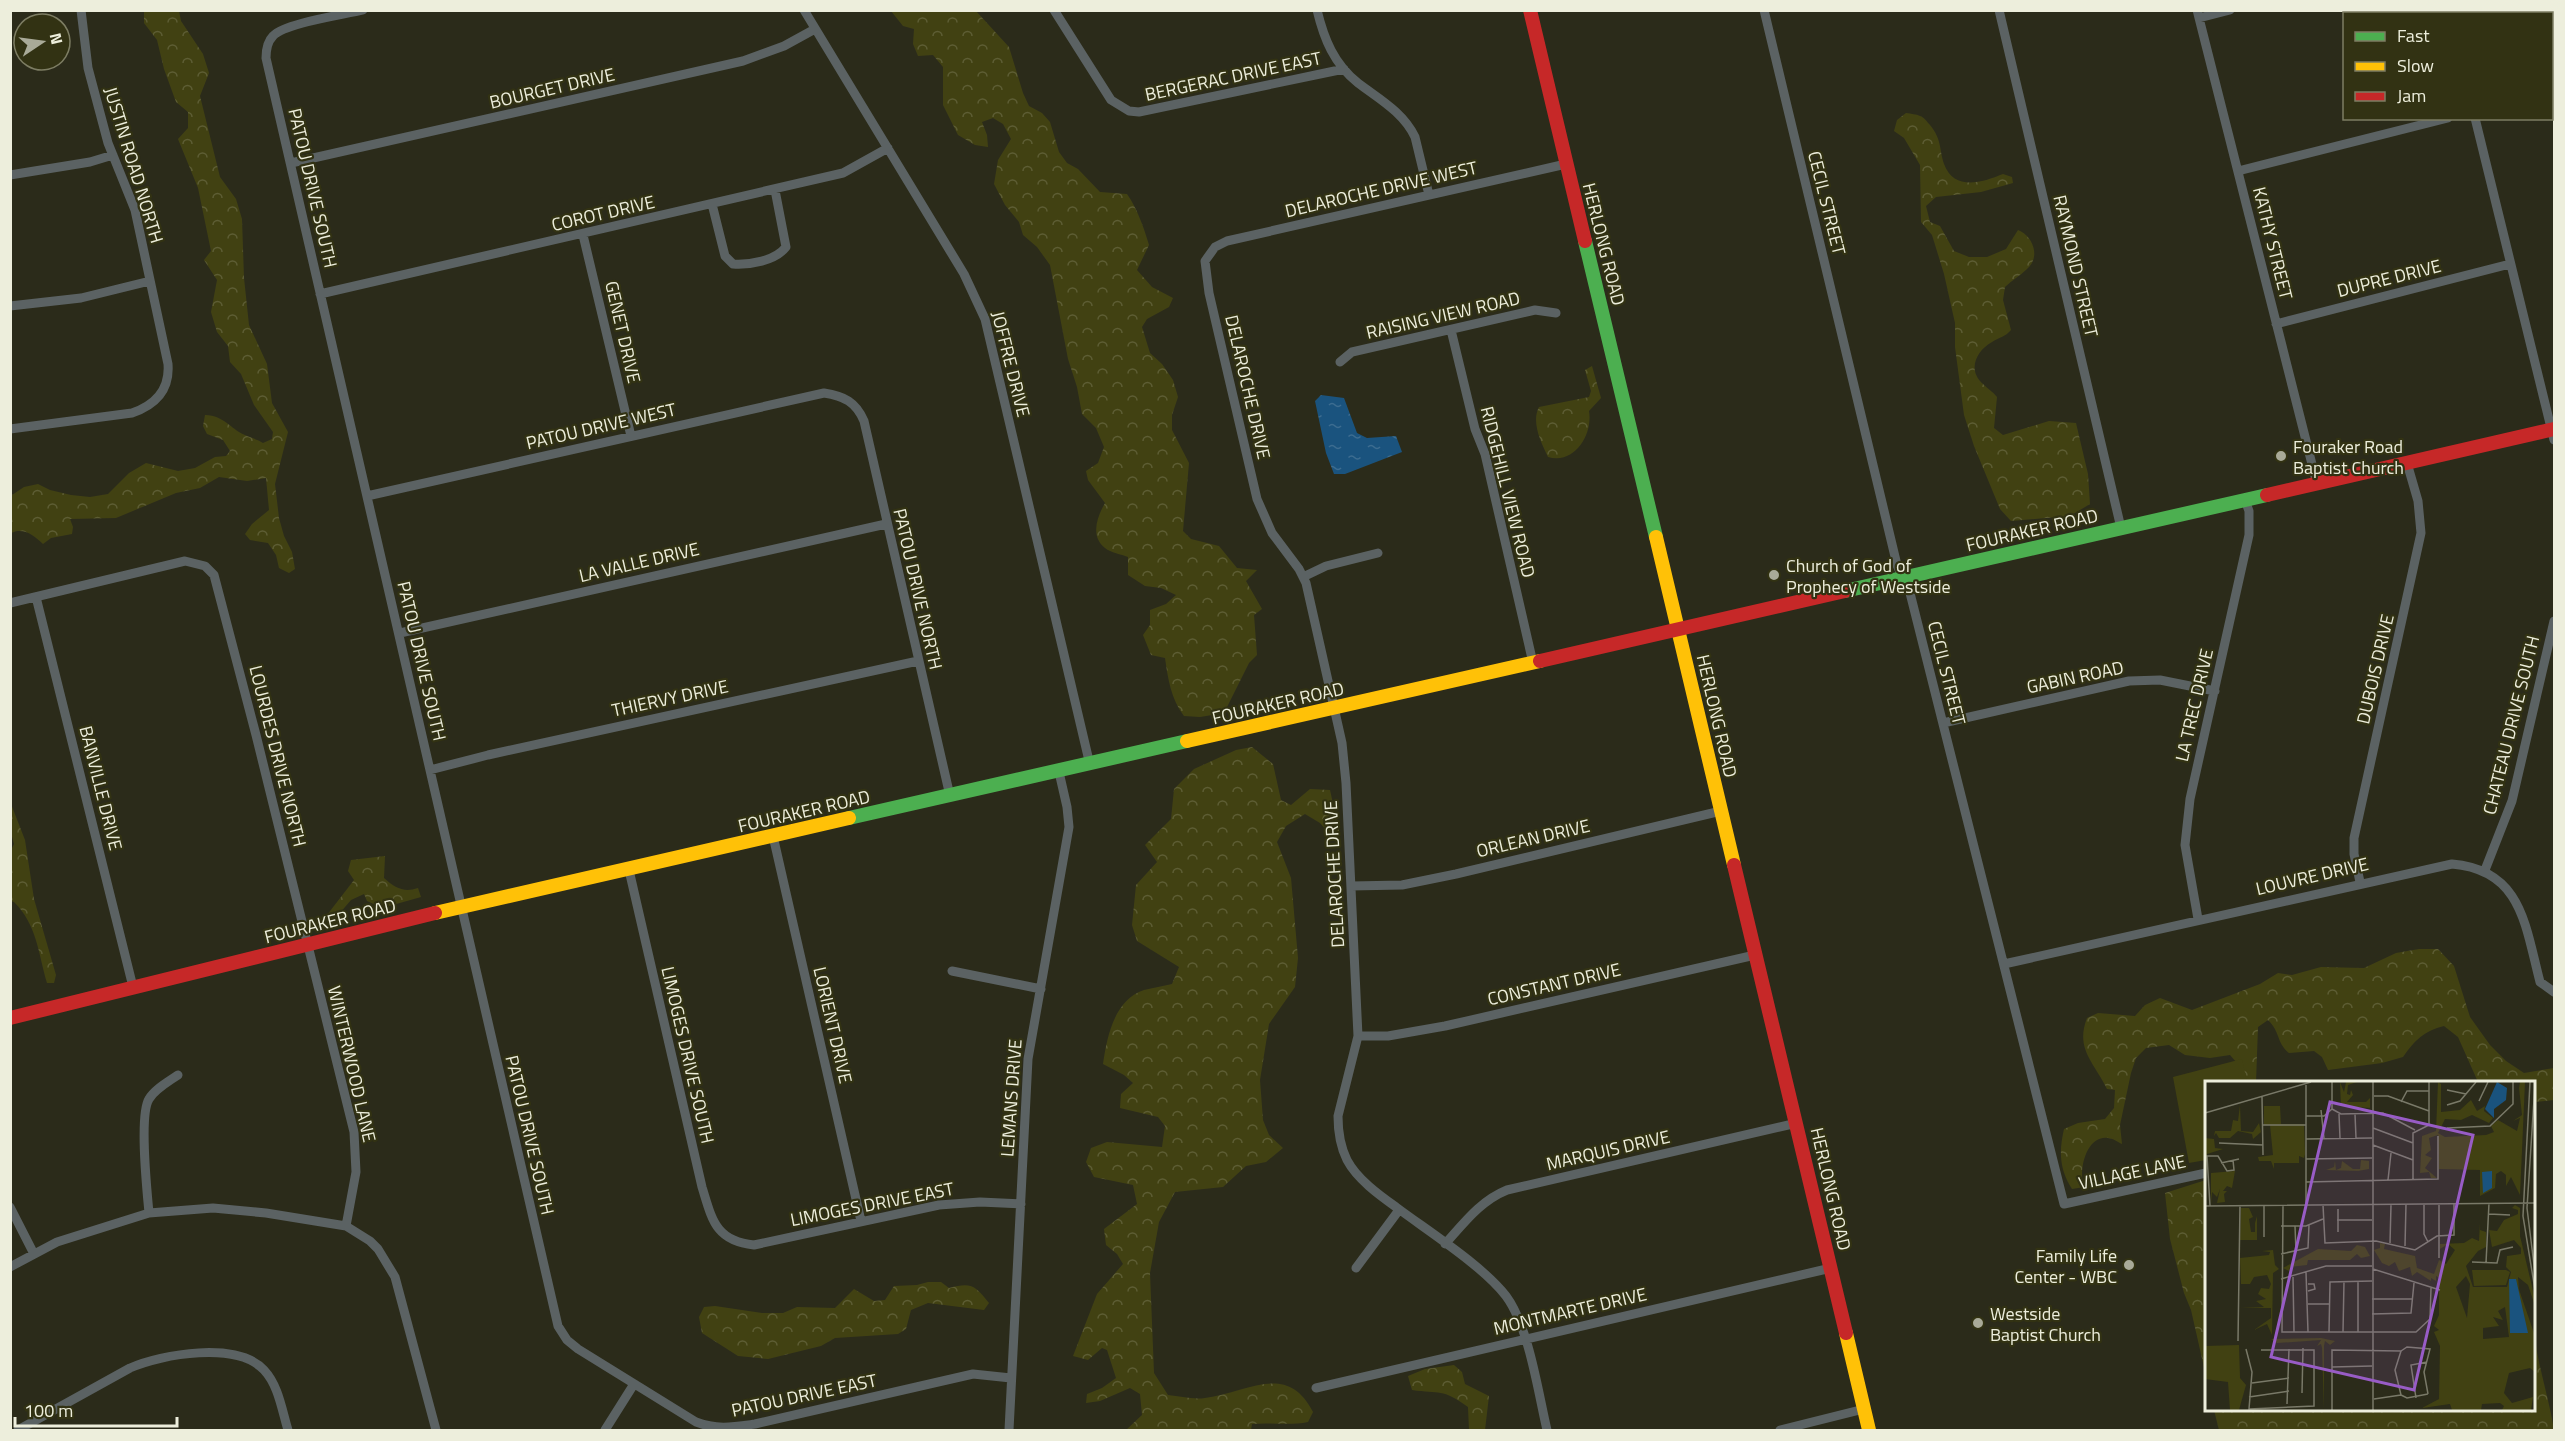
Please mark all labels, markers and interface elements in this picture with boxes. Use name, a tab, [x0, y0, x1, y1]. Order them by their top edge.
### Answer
north arrow	[12, 12, 72, 72]
legend	[2343, 12, 2553, 120]
text: Fast	[2397, 22, 2430, 49]
text: N	[44, 31, 70, 47]
street label: BERGERAC DRIVE EAST	[1142, 44, 1324, 108]
text: Slow	[2397, 52, 2434, 79]
street label: BOURGET DRIVE	[487, 60, 617, 116]
text: Jam	[2397, 82, 2426, 109]
street label: JUSTIN ROAD NORTH	[97, 83, 171, 247]
street label: PATOU DRIVE SOUTH	[282, 106, 344, 270]
street label: CECIL STREET	[1801, 148, 1853, 258]
street label: DELAROCHE DRIVE WEST	[1282, 154, 1480, 224]
street label: HERLONG ROAD	[1576, 180, 1632, 308]
street label: KATHY STREET	[2246, 184, 2300, 303]
street label: COROT DRIVE	[549, 188, 657, 238]
street label: RAYMOND STREET	[2047, 192, 2106, 340]
street label: DUPRE DRIVE	[2334, 252, 2444, 304]
street label: GENET DRIVE	[598, 278, 648, 386]
street label: RAISING VIEW ROAD	[1363, 284, 1523, 346]
street label: JOFFRE DRIVE	[985, 308, 1037, 420]
street label: DELAROCHE DRIVE	[1218, 312, 1278, 462]
street label: PATOU DRIVE WEST	[523, 396, 679, 456]
street label: RIDGEHILL VIEW ROAD	[1474, 403, 1542, 581]
place label: Fouraker Road Baptist Church	[2293, 433, 2404, 481]
marker: Fouraker Road Baptist Church	[2274, 449, 2288, 463]
street label: FOURAKER ROAD	[1963, 502, 2101, 558]
street label: PATOU DRIVE NORTH	[886, 506, 950, 672]
street label: LA VALLE DRIVE	[576, 535, 702, 589]
place label: Church of God of Prophecy of Westside	[1786, 552, 1951, 600]
marker: Church of God of Prophecy of Westside	[1767, 568, 1781, 582]
street label: PATOU DRIVE SOUTH	[391, 579, 453, 743]
street label: DUBOIS DRIVE	[2349, 611, 2401, 727]
street label: CECIL STREET	[1921, 618, 1973, 728]
street label: CHATEAU DRIVE SOUTH	[2476, 633, 2546, 817]
street label: LA TREC DRIVE	[2168, 646, 2220, 764]
street label: HERLONG ROAD	[1690, 652, 1744, 780]
street label: GABIN ROAD	[2024, 654, 2126, 700]
street label: LOURDES DRIVE NORTH	[242, 662, 314, 850]
street label: THIERVY DRIVE	[609, 672, 731, 724]
street label: FOURAKER ROAD	[1209, 675, 1347, 731]
street label: BANVILLE DRIVE	[72, 723, 130, 853]
street label: FOURAKER ROAD	[735, 783, 873, 839]
street label: DELAROCHE DRIVE	[1317, 800, 1351, 948]
street label: ORLEAN DRIVE	[1473, 812, 1593, 864]
street label: LOUVRE DRIVE	[2253, 850, 2371, 902]
street label: FOURAKER ROAD	[261, 892, 399, 950]
street label: CONSTANT DRIVE	[1485, 956, 1623, 1012]
street label: LIMOGES DRIVE SOUTH	[654, 964, 722, 1146]
street label: LORIENT DRIVE	[806, 964, 860, 1086]
street label: WINTERWOOD LANE	[321, 983, 383, 1145]
street label: LEMANS DRIVE	[993, 1038, 1029, 1158]
street label: PATOU DRIVE SOUTH	[499, 1053, 561, 1217]
inset map	[2205, 1081, 2535, 1411]
street label: MARQUIS DRIVE	[1544, 1123, 1673, 1177]
street label: HERLONG ROAD	[1804, 1125, 1858, 1253]
street label: VILLAGE LANE	[2076, 1147, 2188, 1197]
street label: LIMOGES DRIVE EAST	[788, 1175, 957, 1233]
place label: Family Life Center - WBC	[2014, 1242, 2117, 1290]
marker: Family Life Center - WBC	[2122, 1258, 2136, 1272]
street label: MONTMARTE DRIVE	[1491, 1280, 1649, 1342]
place label: Westside Baptist Church	[1990, 1300, 2101, 1348]
marker: Westside Baptist Church	[1971, 1316, 1985, 1330]
street label: PATOU DRIVE EAST	[729, 1366, 880, 1424]
scale bar	[15, 1390, 177, 1428]
text: 100 m	[24, 1397, 73, 1424]

